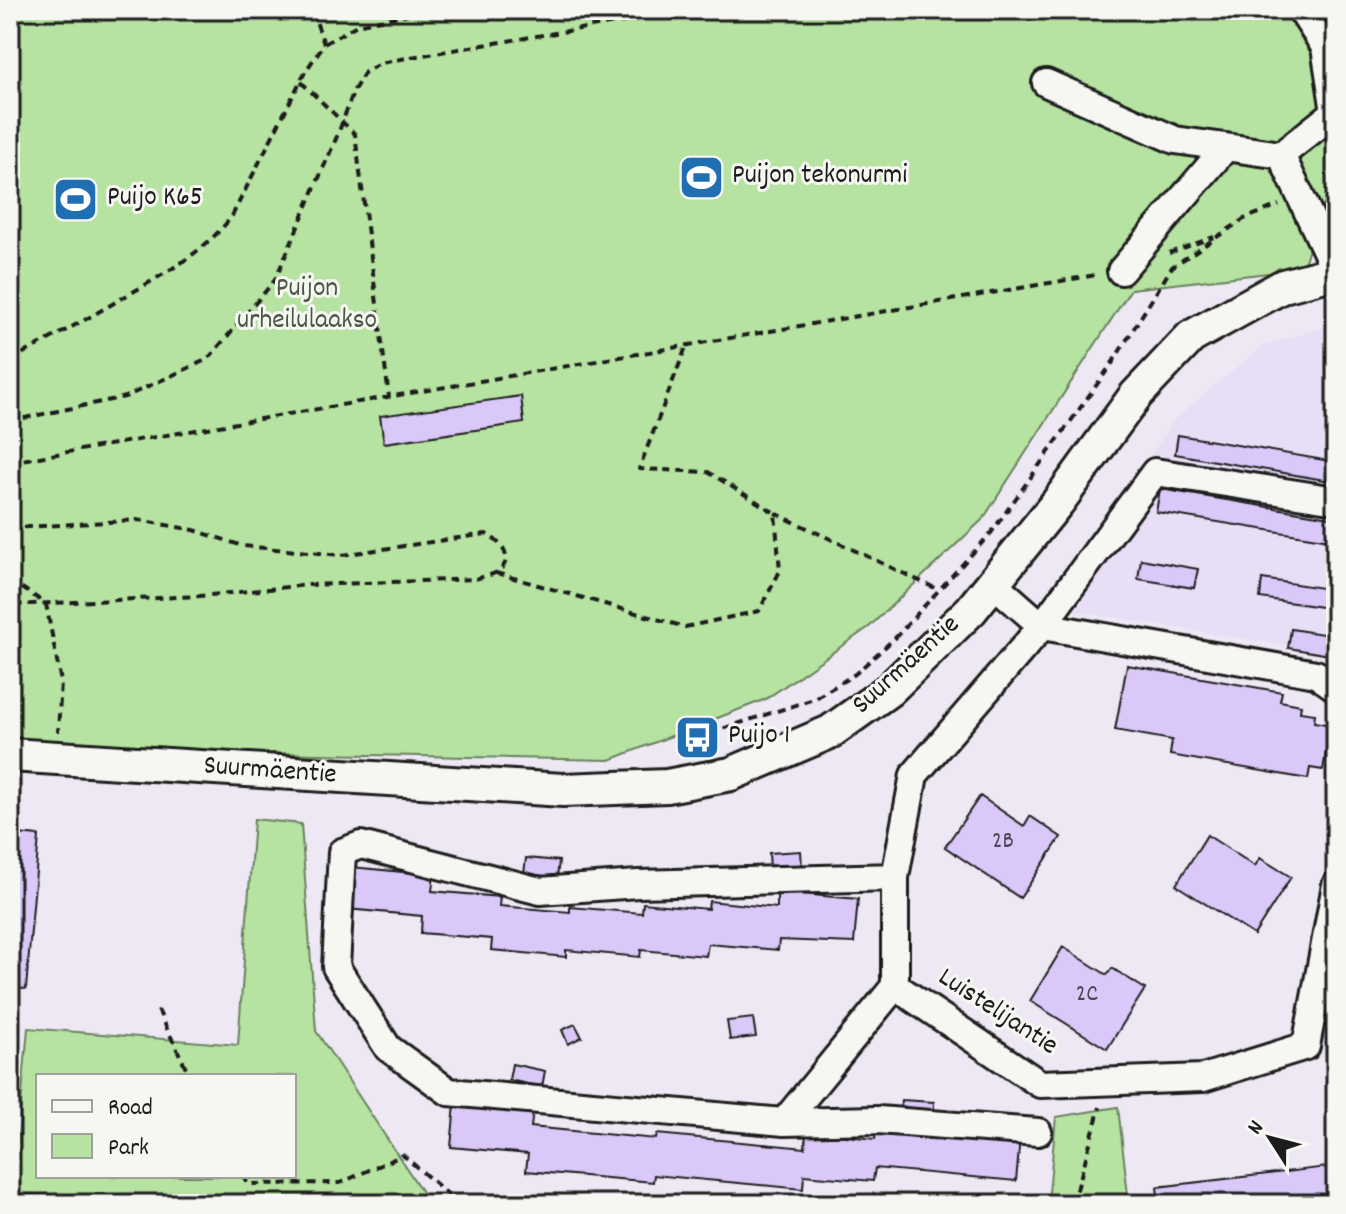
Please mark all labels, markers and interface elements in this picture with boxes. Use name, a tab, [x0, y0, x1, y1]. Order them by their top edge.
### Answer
sports icon: Puijon tekonurmi	[677, 153, 725, 201]
place label: Puijon tekonurmi	[732, 157, 907, 197]
sports icon: Puijo K65	[52, 175, 100, 223]
place label: Puijo K65	[107, 179, 203, 219]
park label: Puijon urheilulaakso	[237, 270, 377, 342]
street label: Suurmäentie	[844, 607, 970, 725]
bus stop icon: Puijo 1	[673, 713, 721, 761]
place label: Puijo 1	[728, 717, 790, 757]
street label: Suurmäentie	[202, 747, 338, 797]
house number: 2B	[992, 825, 1014, 859]
street label: Luistelijantie	[929, 959, 1065, 1067]
house number: 2C	[1076, 978, 1098, 1012]
legend	[36, 1074, 296, 1178]
text: Road	[108, 1092, 153, 1126]
north arrow	[1230, 1098, 1310, 1178]
text: N	[1241, 1115, 1272, 1142]
text: Park	[108, 1132, 149, 1166]

